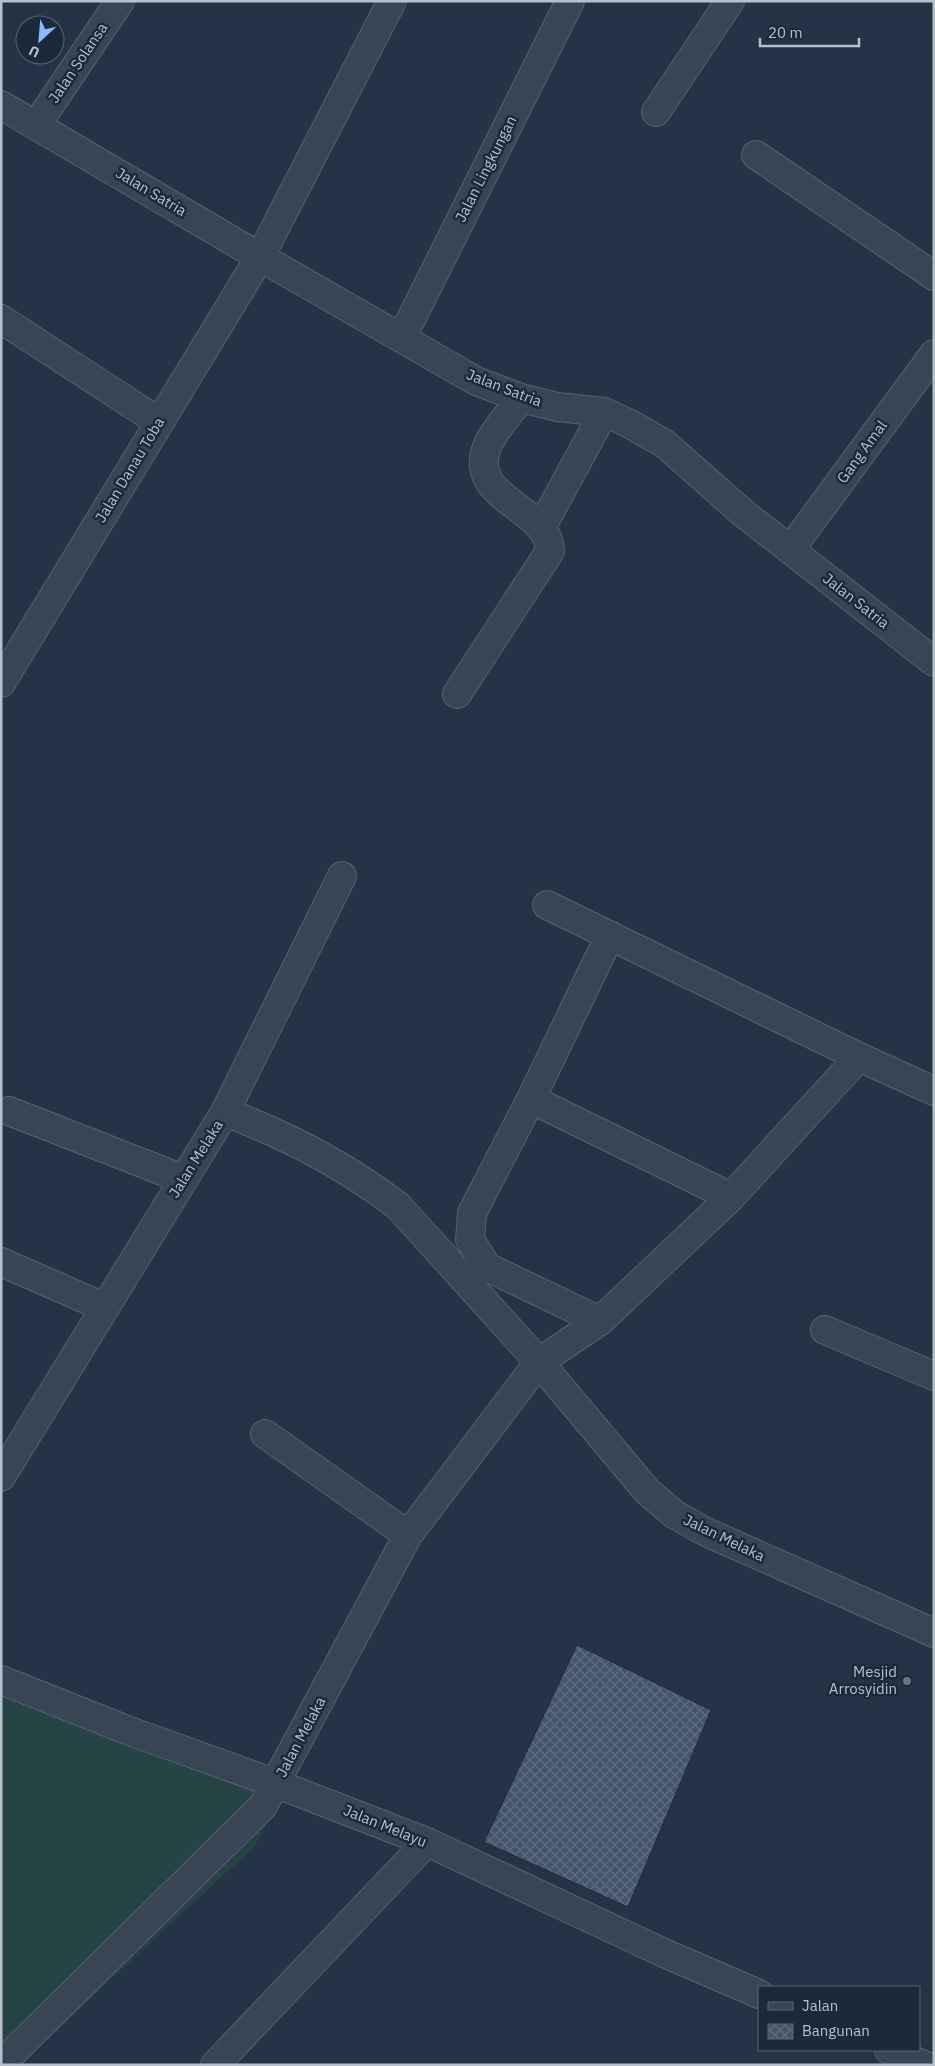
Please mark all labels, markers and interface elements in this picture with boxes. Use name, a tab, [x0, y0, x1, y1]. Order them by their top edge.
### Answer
north arrow	[15, 15, 65, 65]
scale bar	[760, 15, 859, 47]
street label: Jalan Solansa	[44, 19, 111, 107]
text: 20 m	[768, 23, 803, 42]
text: U	[26, 41, 43, 62]
street label: Jalan Lingkungan	[451, 112, 521, 225]
street label: Jalan Satria	[112, 163, 190, 220]
street label: Jalan Satria	[464, 364, 544, 411]
street label: Jalan Danau Toba	[91, 414, 168, 526]
street label: Gang Amal	[832, 417, 891, 487]
street label: Jalan Satria	[819, 569, 893, 632]
street label: Jalan Melaka	[164, 1116, 227, 1201]
street label: Jalan Melaka	[680, 1510, 768, 1565]
place label: Mesjid Arrosyidin	[829, 1662, 897, 1698]
marker: Mesjid Arrosyidin	[901, 1675, 913, 1687]
street label: Jalan Melaka	[271, 1693, 330, 1780]
street label: Jalan Melayu	[341, 1800, 430, 1851]
legend	[758, 1986, 920, 2051]
text: Jalan	[802, 1996, 838, 2015]
text: Bangunan	[802, 2021, 870, 2040]

